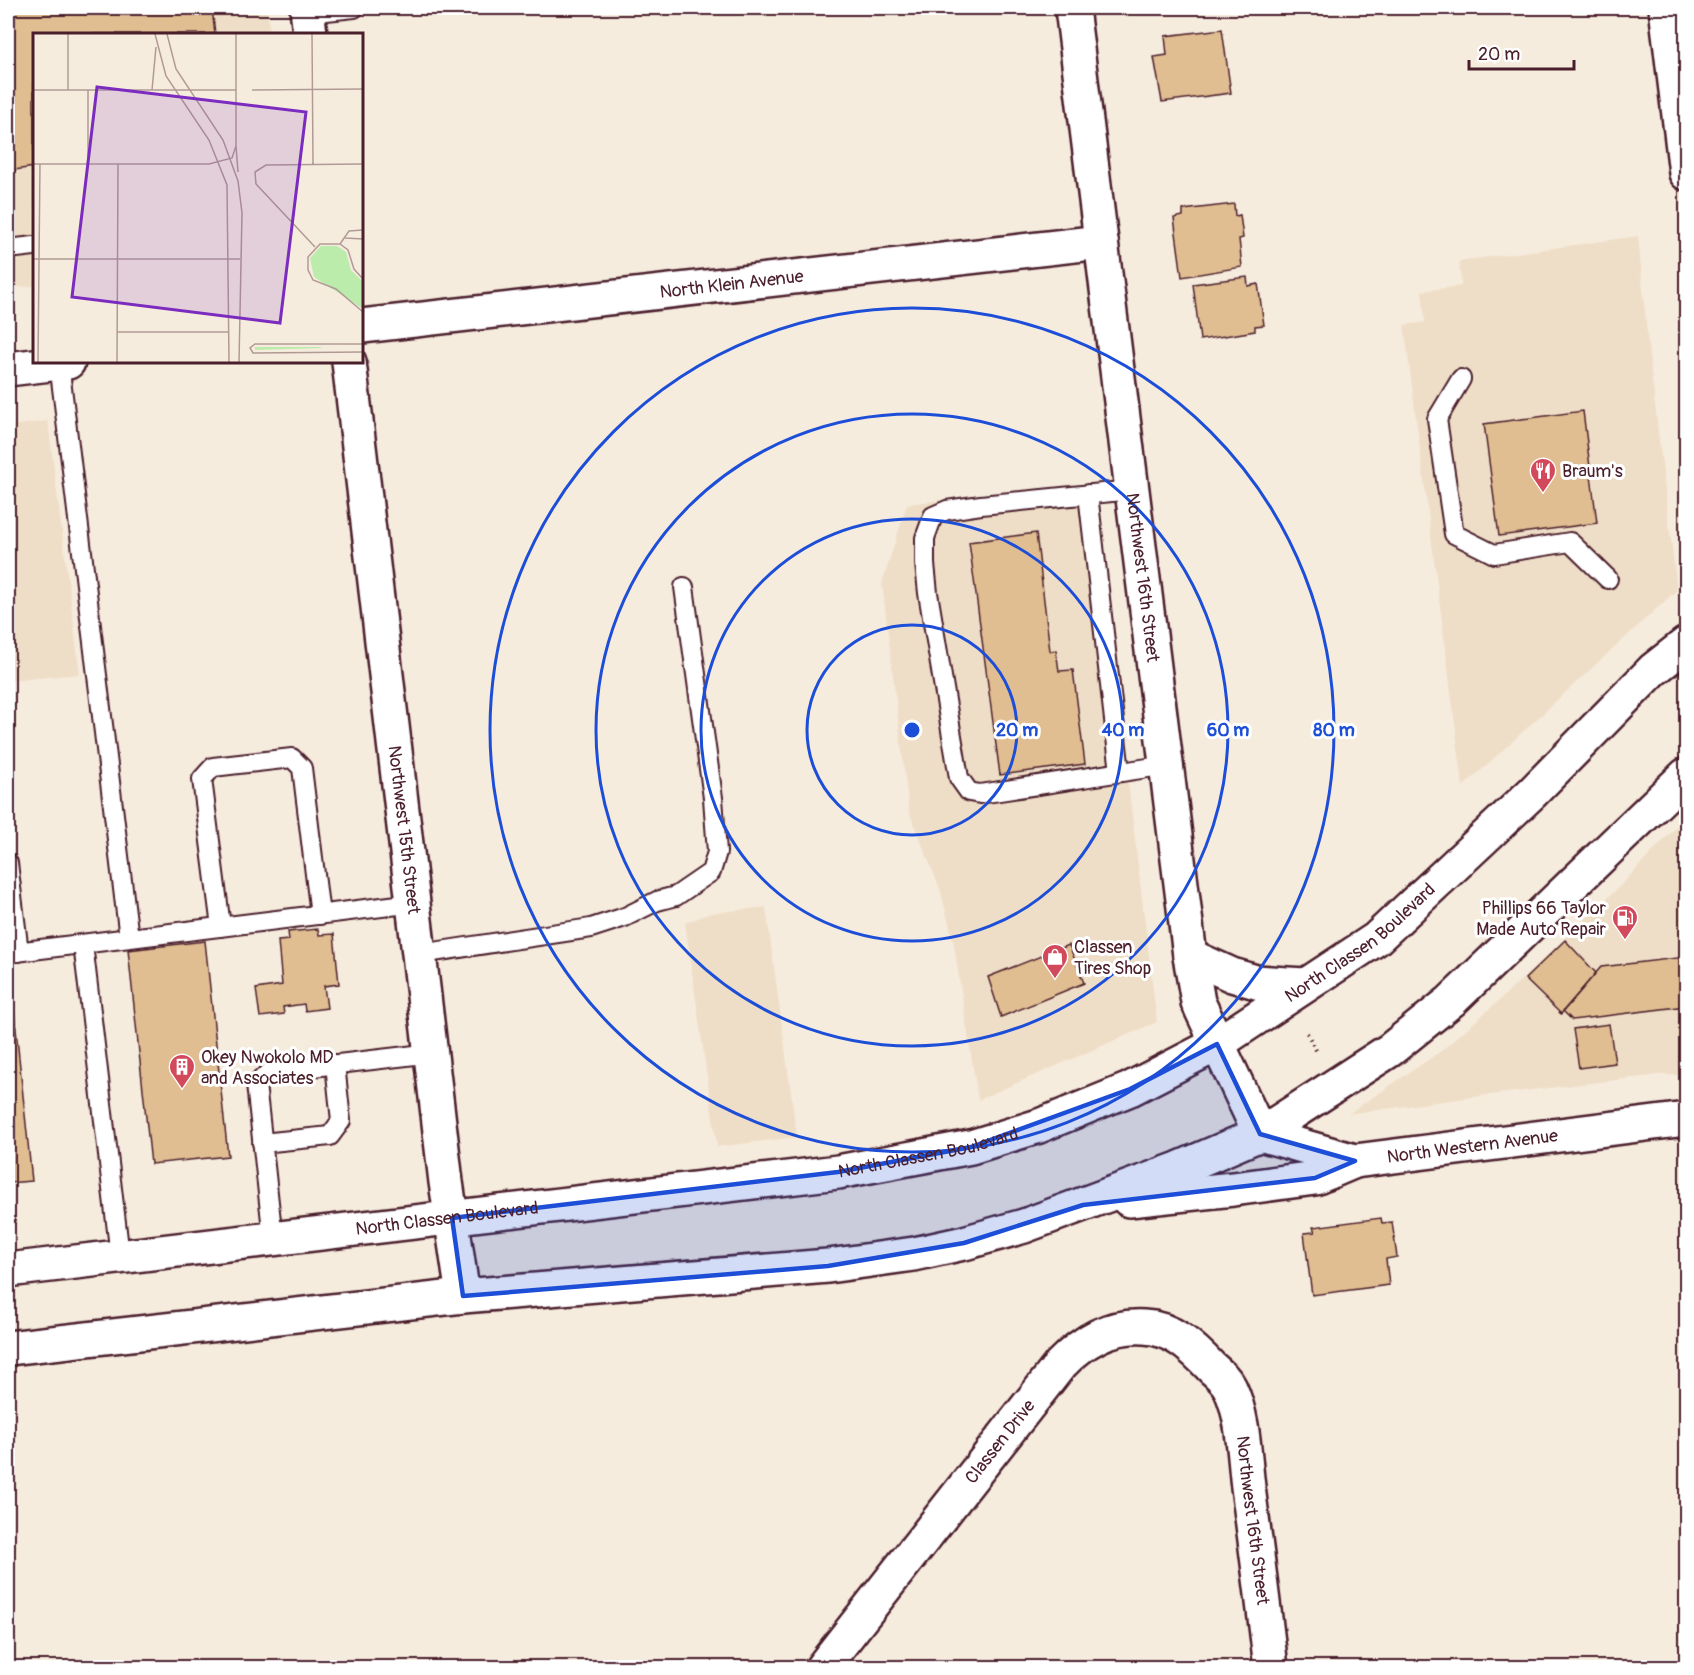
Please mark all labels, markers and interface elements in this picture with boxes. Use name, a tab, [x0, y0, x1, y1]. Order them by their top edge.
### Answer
inset map	[33, 33, 363, 363]
scale bar	[1469, 33, 1574, 71]
text: 20 m	[1478, 43, 1520, 66]
street label: North Klein Avenue	[659, 265, 805, 304]
restaurant icon: Braum's	[1528, 456, 1558, 494]
place label: Braum's	[1562, 460, 1623, 483]
street label: Northwest 16th Street	[1120, 492, 1164, 664]
text: 20 m	[996, 719, 1038, 742]
text: 40 m	[1102, 719, 1144, 742]
text: 60 m	[1207, 719, 1249, 742]
text: 80 m	[1313, 719, 1355, 742]
centre of rings	[902, 720, 922, 740]
street label: Northwest 15th Street	[382, 744, 425, 916]
street label: North Classen Boulevard	[1281, 878, 1440, 1008]
place label: Phillips 66 Taylor Made Auto Repair	[1476, 897, 1607, 941]
fuel station icon: Phillips 66 Taylor Made Auto Repair	[1610, 903, 1640, 941]
place label: Classen Tires Shop	[1074, 936, 1151, 980]
shop icon: Classen Tires Shop	[1040, 942, 1070, 980]
place label: Okey Nwokolo MD and Associates	[201, 1046, 334, 1090]
building icon: Okey Nwokolo MD and Associates	[167, 1052, 197, 1090]
street label: North Classen Boulevard	[836, 1122, 1021, 1184]
street label: North Western Avenue	[1386, 1124, 1560, 1169]
street label: North Classen Boulevard	[354, 1196, 540, 1241]
street label: Classen Drive	[960, 1395, 1041, 1489]
street label: Northwest 16th Street	[1231, 1434, 1274, 1607]

